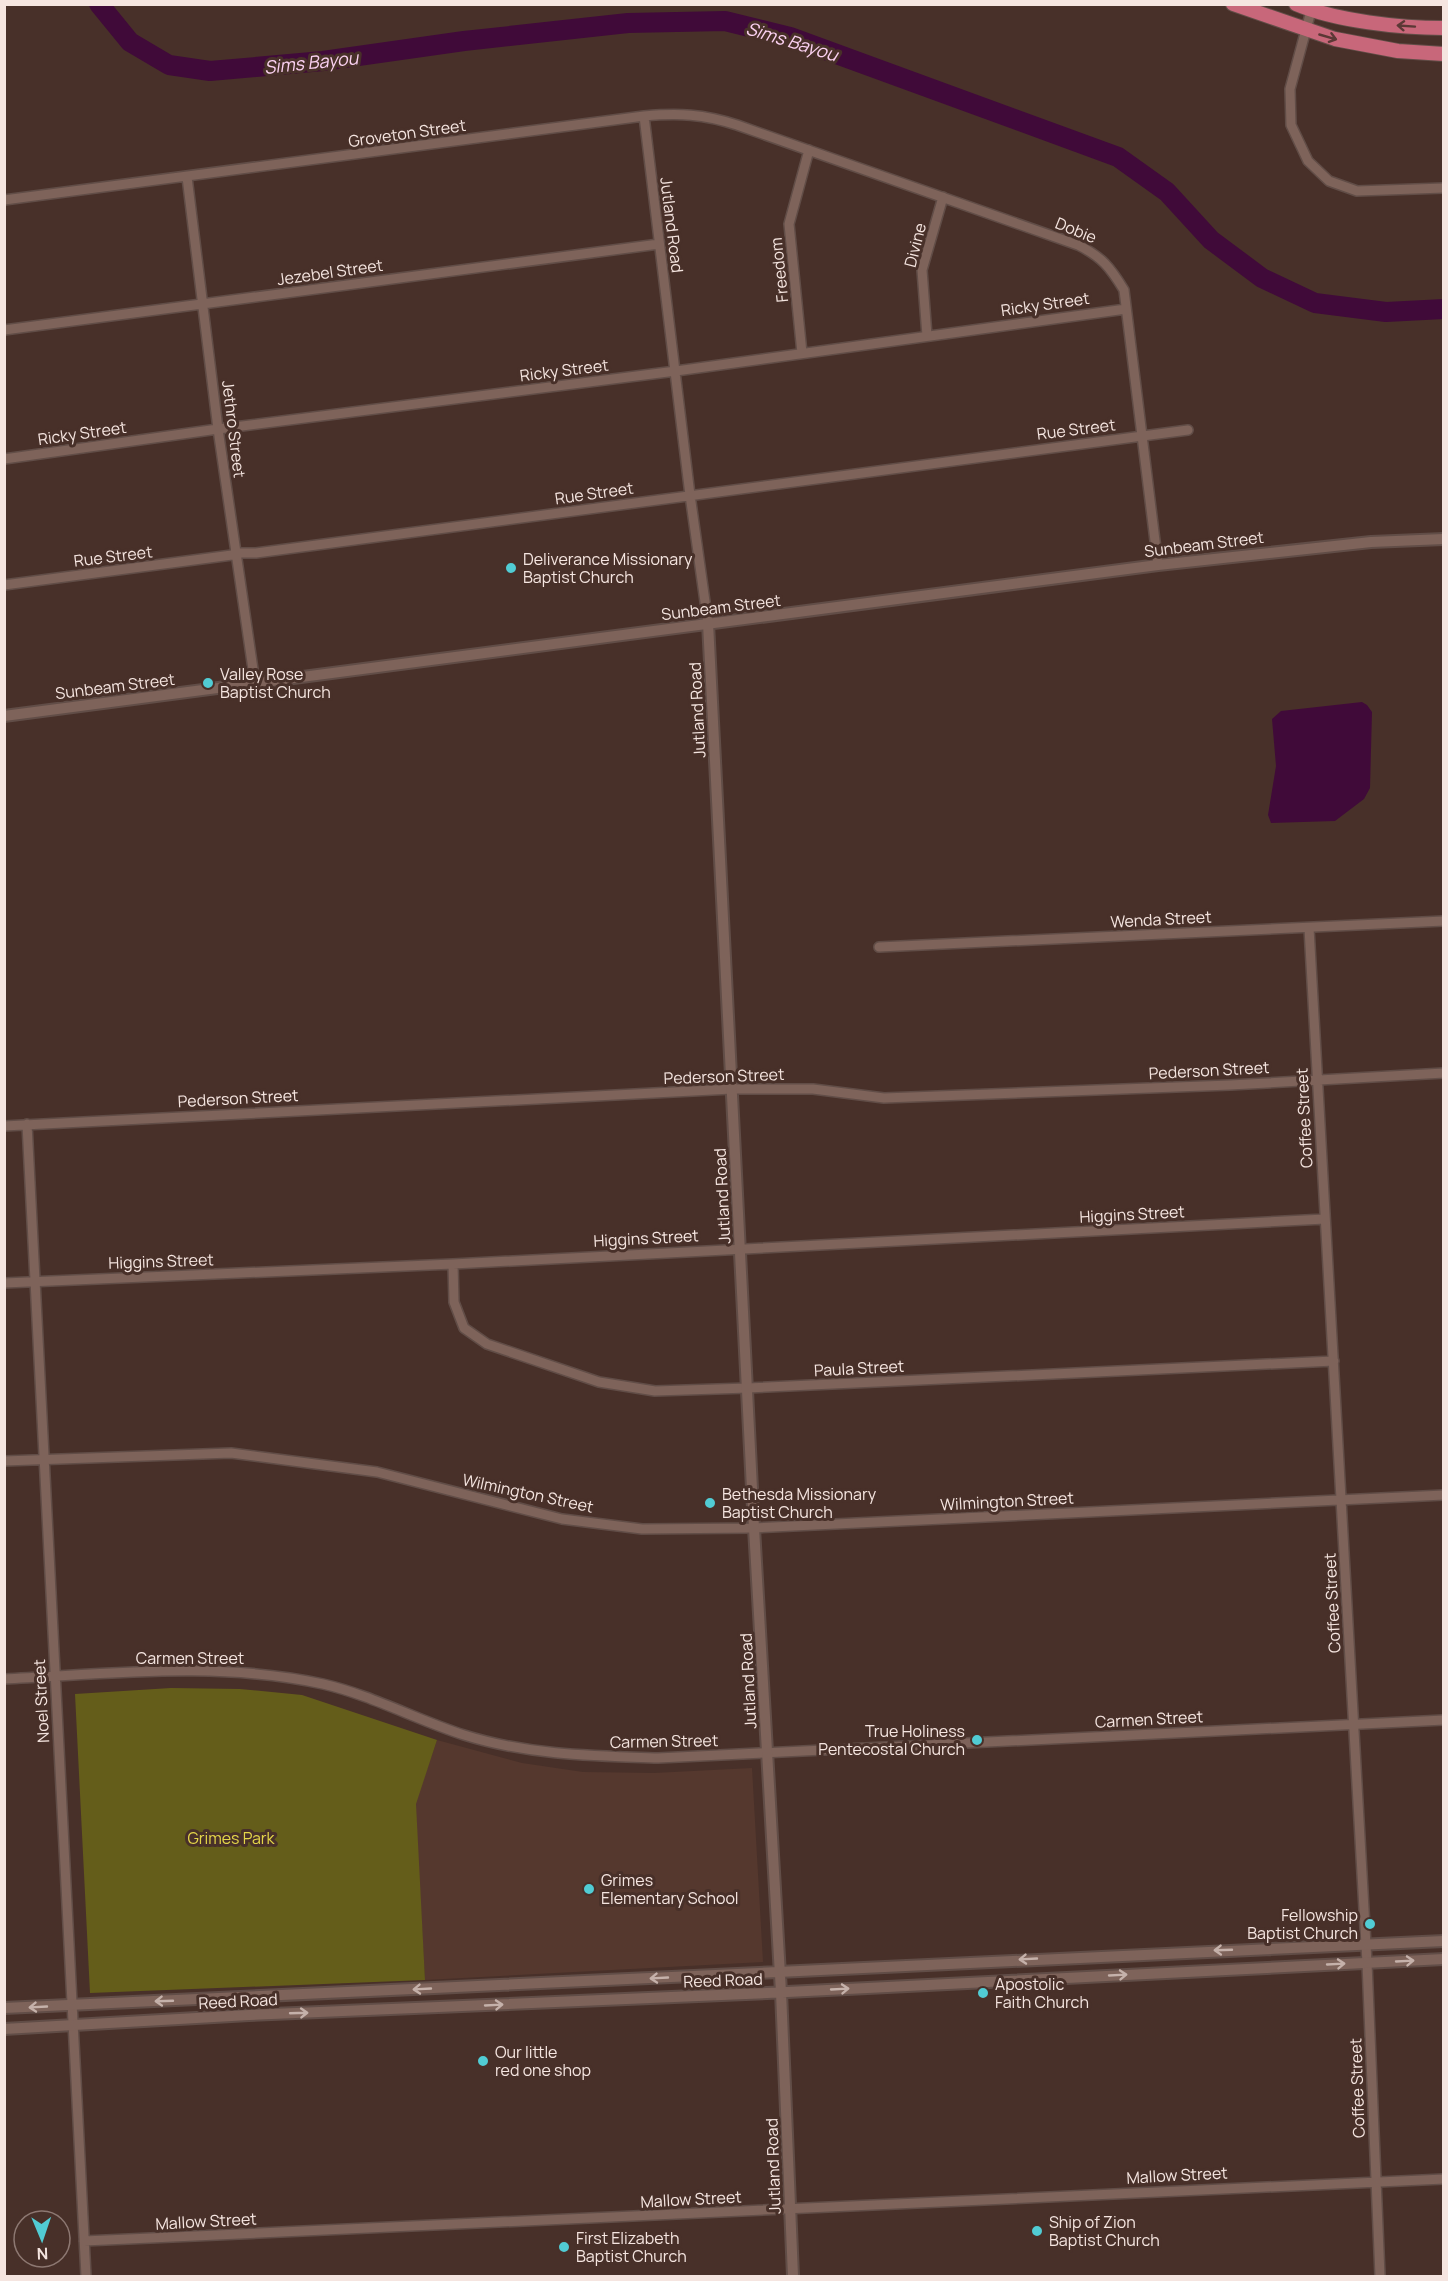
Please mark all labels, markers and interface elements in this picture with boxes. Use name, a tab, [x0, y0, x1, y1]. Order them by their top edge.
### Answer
water label: Sims Bayou	[743, 16, 842, 67]
one-way arrow	[1397, 20, 1417, 31]
one-way arrow	[1318, 32, 1337, 43]
water label: Sims Bayou	[263, 45, 361, 79]
street label: Groveton Street	[347, 114, 467, 152]
street label: Jutland Road	[655, 176, 689, 274]
street label: Dobie	[1052, 212, 1100, 248]
street label: Divine	[899, 220, 931, 270]
street label: Freedom	[765, 237, 793, 303]
street label: Jezebel Street	[276, 254, 384, 290]
street label: Ricky Street	[999, 287, 1091, 321]
street label: Ricky Street	[518, 354, 610, 386]
street label: Jethro Street	[217, 379, 251, 479]
street label: Rue Street	[1035, 413, 1117, 445]
street label: Ricky Street	[36, 416, 128, 450]
street label: Rue Street	[553, 477, 635, 509]
street label: Sunbeam Street	[1143, 526, 1265, 562]
street label: Rue Street	[72, 540, 154, 572]
place label: Deliverance Missionary Baptist Church	[523, 548, 693, 588]
marker: Deliverance Missionary Baptist Church	[504, 561, 518, 575]
street label: Sunbeam Street	[660, 589, 782, 625]
street label: Jutland Road	[684, 661, 710, 759]
place label: Valley Rose Baptist Church	[220, 663, 331, 703]
street label: Sunbeam Street	[54, 668, 176, 704]
marker: Valley Rose Baptist Church	[201, 676, 215, 690]
street label: Wenda Street	[1110, 905, 1212, 933]
street label: Pederson Street	[1148, 1056, 1270, 1084]
street label: Pederson Street	[663, 1063, 785, 1089]
street label: Coffee Street	[1290, 1067, 1318, 1169]
street label: Pederson Street	[177, 1084, 299, 1112]
street label: Jutland Road	[709, 1147, 735, 1245]
street label: Higgins Street	[1079, 1200, 1185, 1228]
street label: Higgins Street	[593, 1224, 699, 1252]
street label: Higgins Street	[108, 1248, 214, 1274]
street label: Paula Street	[813, 1355, 905, 1381]
street label: Wilmington Street	[460, 1468, 596, 1518]
place label: Bethesda Missionary Baptist Church	[722, 1483, 877, 1523]
street label: Wilmington Street	[940, 1487, 1074, 1515]
marker: Bethesda Missionary Baptist Church	[703, 1496, 717, 1510]
street label: Coffee Street	[1318, 1552, 1346, 1654]
street label: Jutland Road	[735, 1632, 761, 1730]
street label: Carmen Street	[136, 1647, 244, 1669]
street label: Noel Street	[28, 1659, 54, 1743]
street label: Carmen Street	[1094, 1705, 1204, 1733]
place label: True Holiness Pentecostal Church	[818, 1720, 965, 1760]
street label: Carmen Street	[610, 1729, 718, 1753]
marker: True Holiness Pentecostal Church	[970, 1733, 984, 1747]
park label: Grimes Park	[187, 1827, 276, 1849]
place label: Grimes Elementary School	[601, 1869, 739, 1909]
marker: Grimes Elementary School	[582, 1882, 596, 1896]
place label: Fellowship Baptist Church	[1247, 1904, 1358, 1944]
marker: Fellowship Baptist Church	[1363, 1917, 1377, 1931]
one-way arrow	[1214, 1945, 1234, 1956]
one-way arrow	[1019, 1954, 1039, 1965]
one-way arrow	[1395, 1955, 1415, 1966]
one-way arrow	[1325, 1959, 1345, 1970]
street label: Reed Road	[683, 1968, 763, 1992]
one-way arrow	[1108, 1969, 1128, 1980]
one-way arrow	[649, 1972, 669, 1983]
place label: Apostolic Faith Church	[995, 1973, 1089, 2013]
one-way arrow	[412, 1983, 432, 1994]
one-way arrow	[829, 1983, 849, 1994]
marker: Apostolic Faith Church	[976, 1986, 990, 2000]
street label: Reed Road	[198, 1988, 278, 2014]
one-way arrow	[155, 1995, 175, 2006]
one-way arrow	[484, 1999, 503, 2010]
one-way arrow	[29, 2001, 49, 2012]
one-way arrow	[289, 2008, 309, 2019]
street label: Coffee Street	[1344, 2038, 1370, 2138]
place label: Our little red one shop	[495, 2041, 591, 2081]
marker: Our little red one shop	[476, 2054, 490, 2068]
street label: Jutland Road	[760, 2118, 786, 2214]
street label: Mallow Street	[1126, 2161, 1228, 2189]
street label: Mallow Street	[640, 2185, 742, 2213]
street label: Mallow Street	[155, 2207, 257, 2235]
north arrow	[12, 2209, 72, 2269]
place label: Ship of Zion Baptist Church	[1049, 2211, 1160, 2251]
marker: Ship of Zion Baptist Church	[1030, 2224, 1044, 2238]
place label: First Elizabeth Baptist Church	[576, 2227, 687, 2267]
marker: First Elizabeth Baptist Church	[557, 2240, 571, 2254]
text: N	[36, 2243, 49, 2265]

